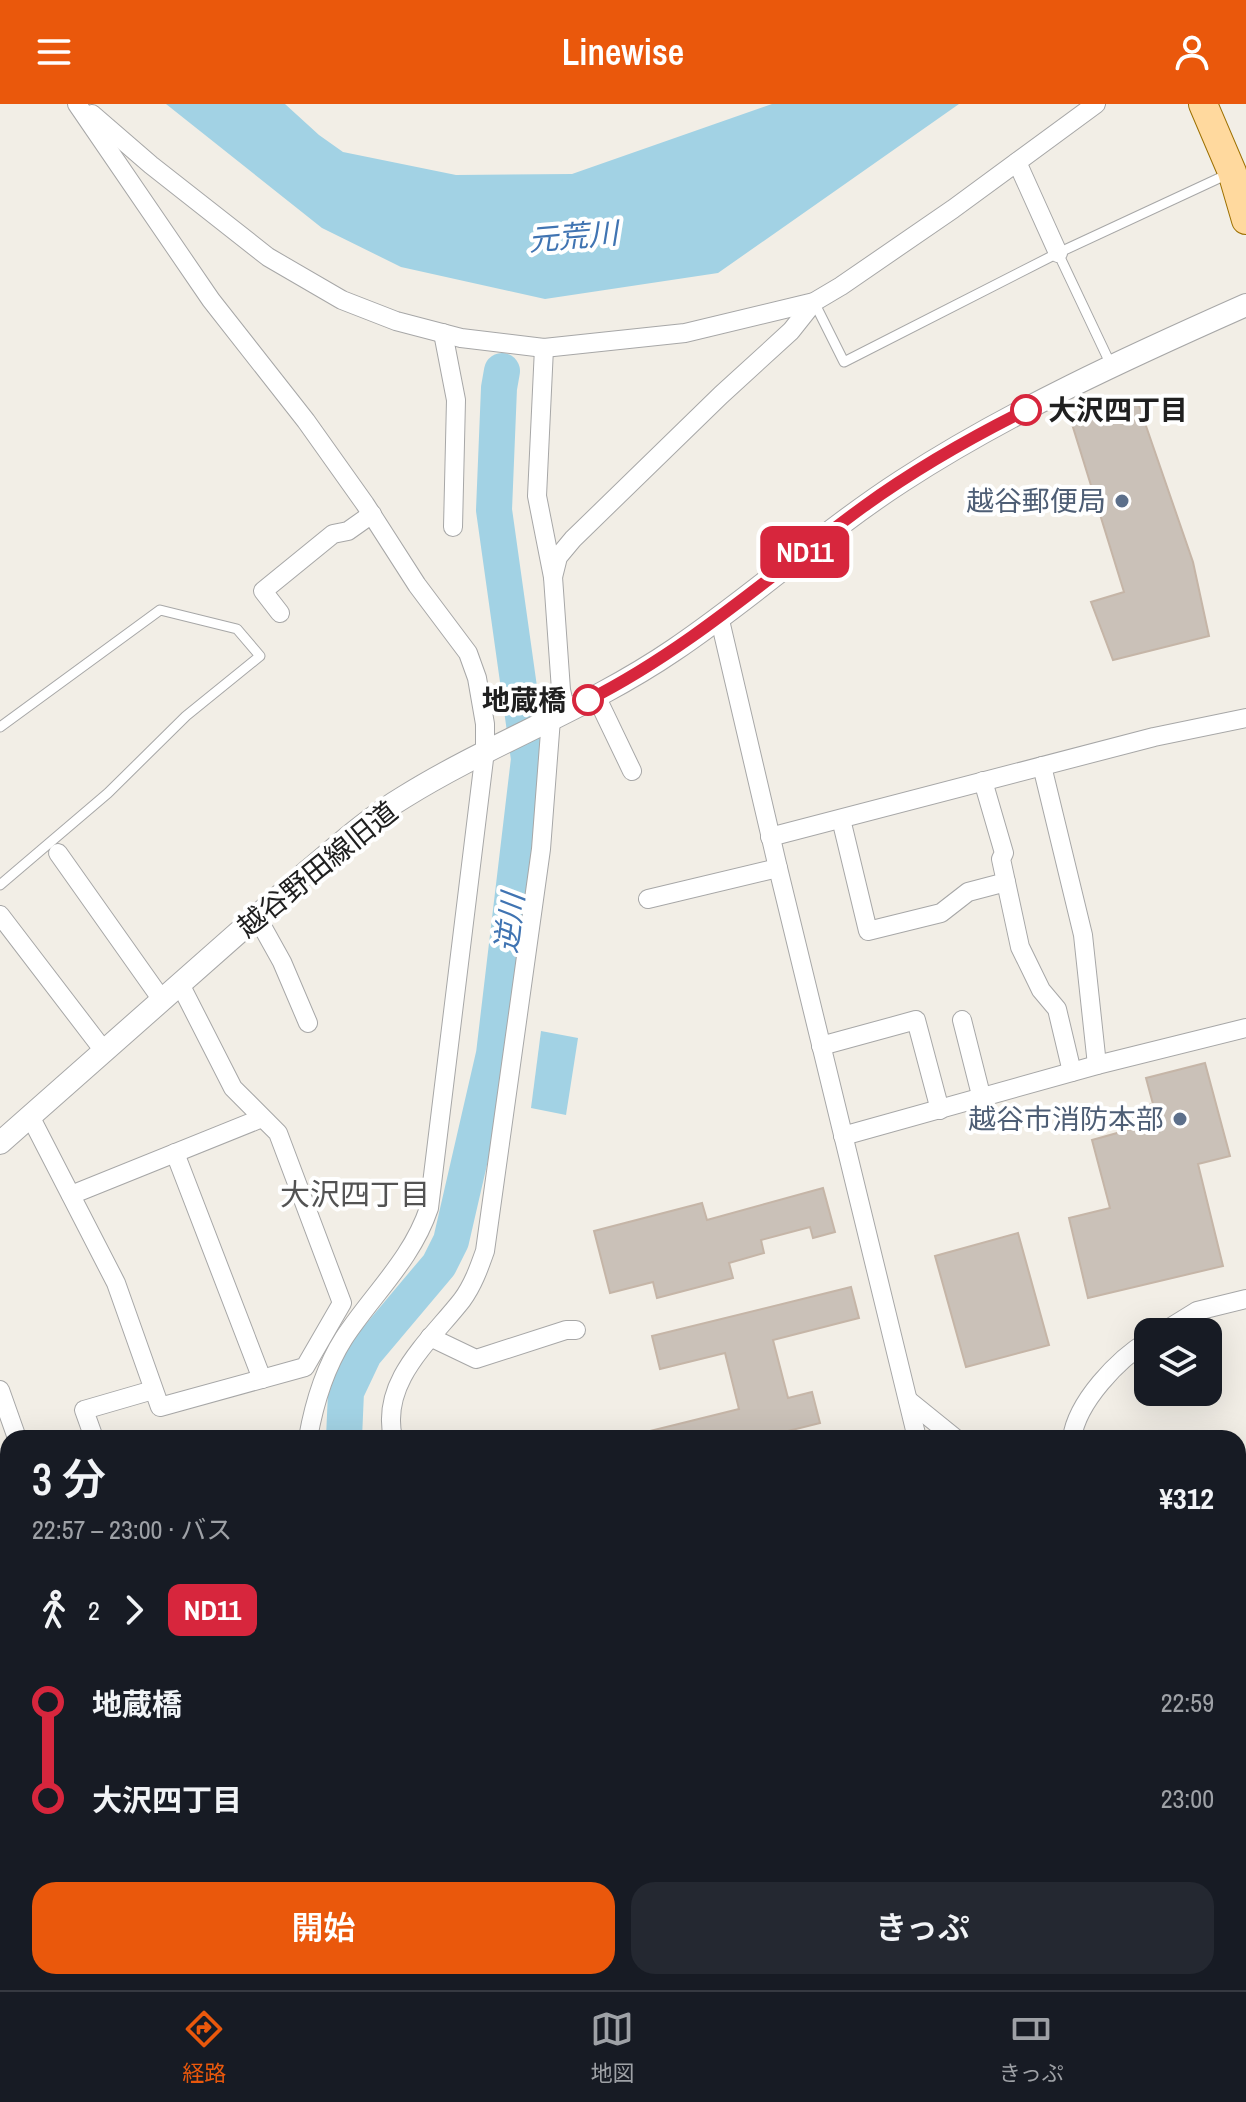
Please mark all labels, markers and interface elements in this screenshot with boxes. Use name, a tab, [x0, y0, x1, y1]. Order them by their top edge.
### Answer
text: Linewise	[562, 28, 684, 76]
icon: menu	[32, 30, 76, 74]
icon: person	[1170, 30, 1214, 74]
water label: 元荒川	[526, 212, 623, 260]
place label: 大沢四丁目	[1048, 391, 1188, 429]
marker: 大沢四丁目	[1011, 395, 1041, 425]
place label: 越谷郵便局	[966, 482, 1106, 520]
marker: 越谷郵便局	[1113, 492, 1131, 510]
line badge: ND11	[749, 526, 861, 578]
text: ND11	[776, 533, 834, 571]
place label: 地蔵橋	[482, 681, 566, 719]
marker: 地蔵橋	[573, 685, 603, 715]
street label: 越谷野田線旧道	[229, 793, 405, 945]
water label: 逆川	[485, 888, 533, 955]
place label: 越谷市消防本部	[968, 1100, 1164, 1138]
marker: 越谷市消防本部	[1171, 1110, 1189, 1128]
district label: 大沢四丁目	[280, 1174, 430, 1214]
map controls	[1134, 1318, 1222, 1406]
button: layers	[1134, 1318, 1222, 1406]
text: 3 分	[32, 1449, 106, 1509]
text: ¥312	[1159, 1478, 1214, 1518]
text: 22:57 – 23:00 · バス	[32, 1512, 232, 1547]
icon: walk	[32, 1588, 76, 1632]
icon: forward	[112, 1588, 156, 1632]
text: ND11	[184, 1591, 241, 1629]
text: 2	[88, 1593, 100, 1628]
text: 地蔵橋	[92, 1684, 182, 1724]
text: 22:59	[1161, 1685, 1214, 1720]
text: 大沢四丁目	[92, 1780, 242, 1820]
text: 23:00	[1161, 1781, 1214, 1816]
button: 開始	[32, 1882, 615, 1974]
button: きっぷ	[631, 1882, 1214, 1974]
tab: 経路	[182, 2007, 226, 2088]
tab: 地図	[590, 2007, 634, 2088]
tab: きっぷ	[999, 2007, 1064, 2088]

